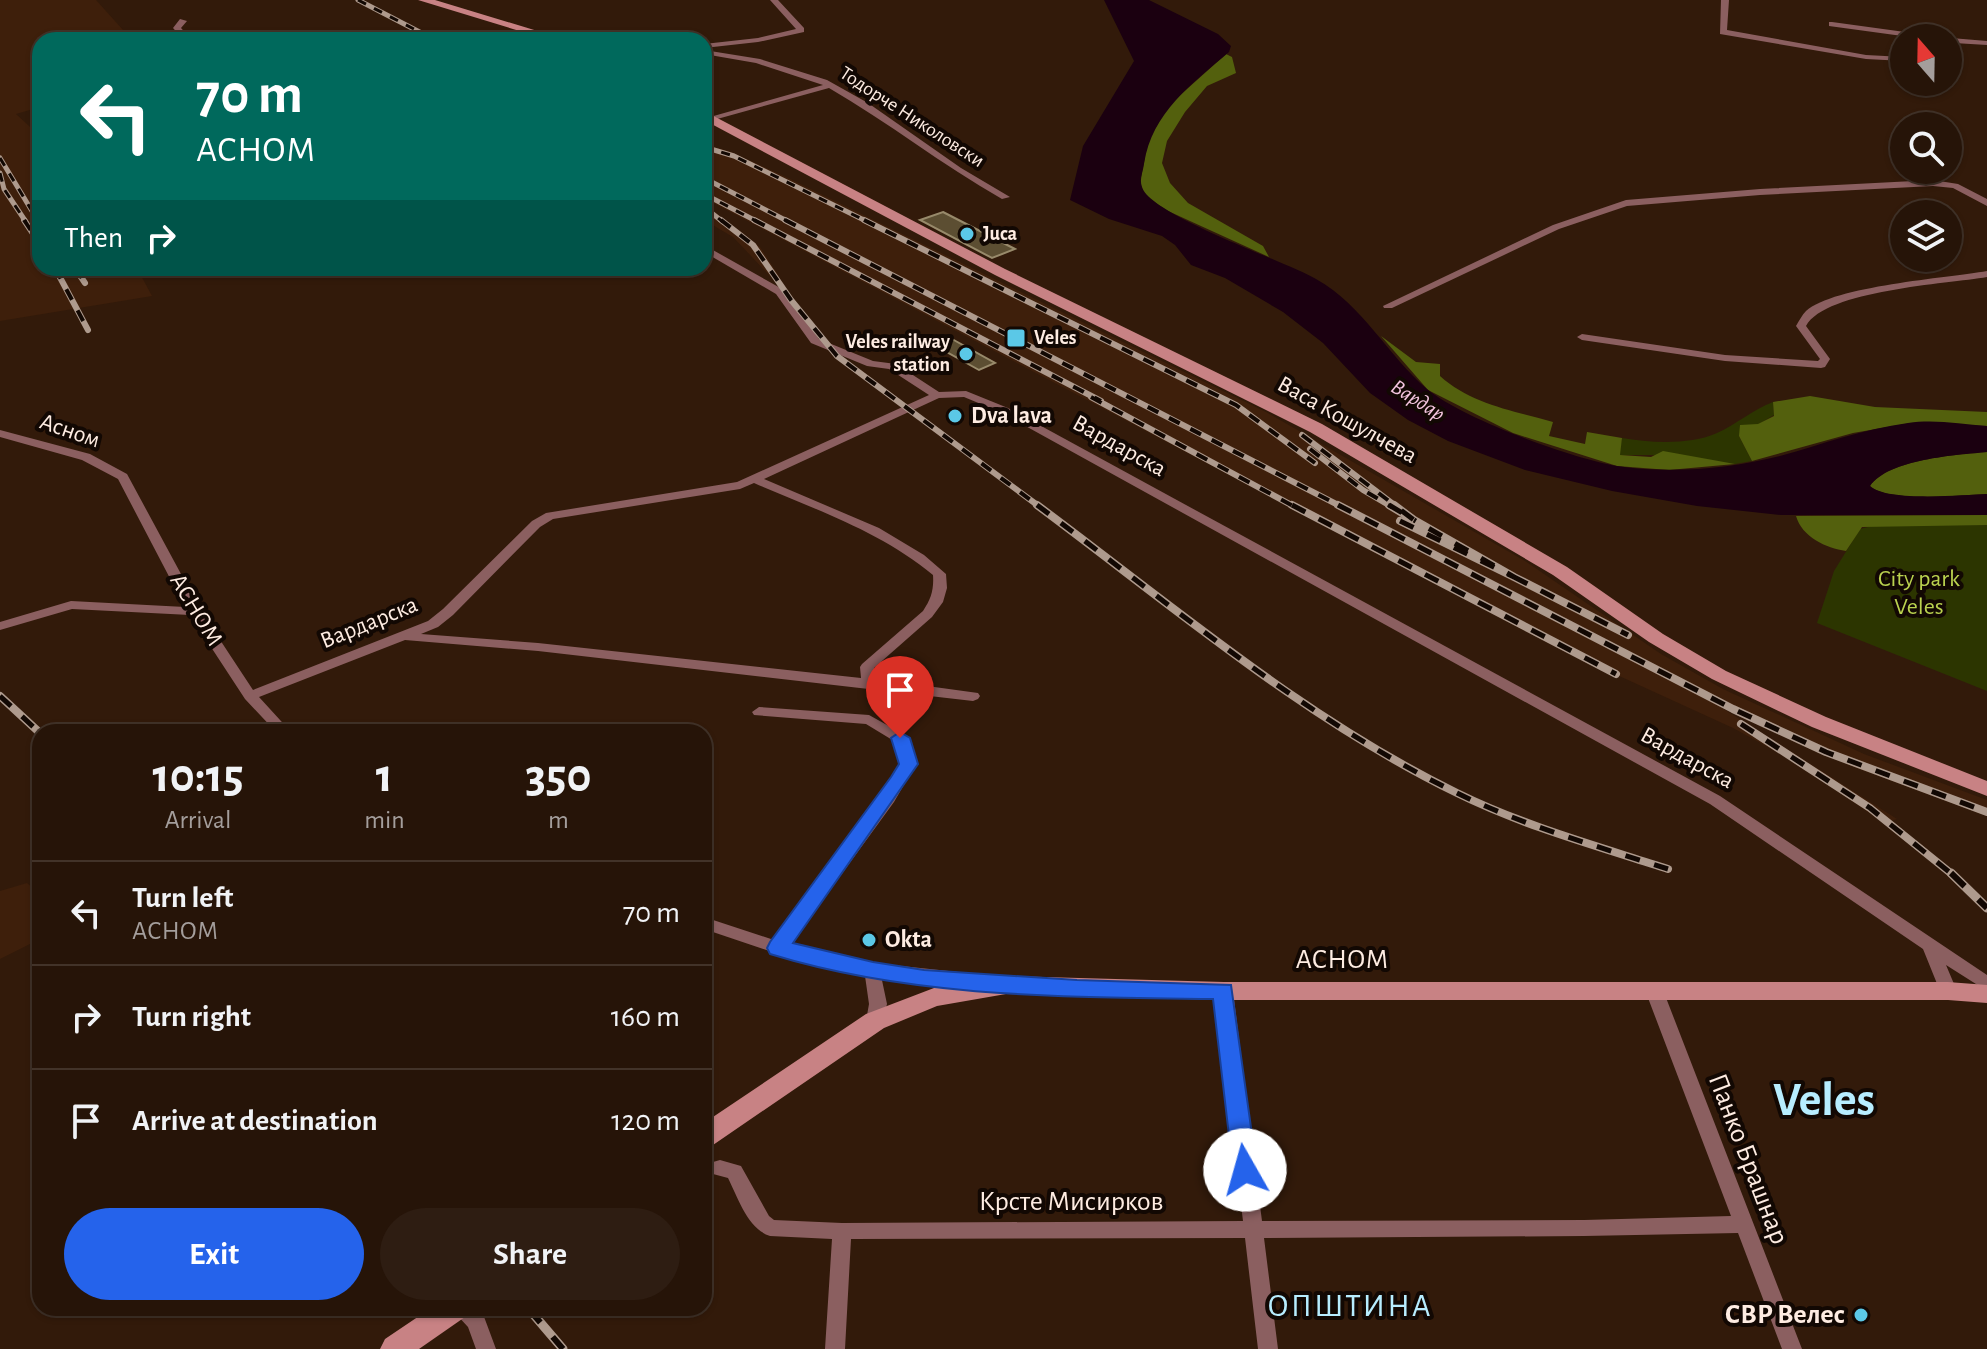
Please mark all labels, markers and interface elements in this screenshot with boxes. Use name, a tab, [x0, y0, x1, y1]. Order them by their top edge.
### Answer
north arrow	[1890, 24, 1962, 96]
map controls	[1890, 24, 1962, 272]
street label: Тодорче Николовски	[836, 63, 988, 171]
icon: left	[64, 64, 168, 168]
text: 70 m	[196, 67, 303, 123]
button: search	[1890, 112, 1962, 184]
text: АСНОМ	[196, 132, 316, 168]
button: layers	[1890, 200, 1962, 272]
icon: right	[139, 216, 183, 260]
text: Then	[64, 223, 123, 253]
place label: Juca	[983, 224, 1017, 244]
marker: Juca	[958, 225, 976, 243]
marker: Veles	[1005, 327, 1027, 349]
place label: Veles	[1034, 328, 1077, 348]
place label: Veles railway station	[845, 332, 950, 375]
marker: Veles railway station	[957, 345, 975, 363]
street label: Васа Кошулчева	[1273, 372, 1421, 468]
water label: Вардар	[1387, 375, 1449, 426]
place label: Dva lava	[971, 404, 1052, 428]
marker: Dva lava	[946, 407, 964, 425]
street label: Асном	[37, 410, 103, 452]
street label: Вардарска	[1068, 411, 1170, 481]
park label: City park Veles	[1878, 567, 1960, 619]
street label: АСНОМ	[165, 570, 227, 650]
street label: Вардарска	[317, 593, 421, 653]
pin	[866, 656, 934, 738]
icon: arrive	[878, 668, 922, 712]
street label: Вардарска	[1636, 723, 1738, 793]
text: 10:15	[152, 753, 244, 801]
text: 1	[376, 753, 393, 801]
text: 350	[525, 753, 592, 801]
text: Arrival	[165, 807, 232, 833]
text: min	[364, 807, 405, 833]
text: m	[548, 807, 569, 833]
text: Turn left	[132, 883, 233, 913]
icon: left	[64, 891, 108, 935]
text: 70 m	[623, 898, 680, 928]
text: АСНОМ	[132, 918, 218, 944]
place label: Okta	[885, 928, 932, 952]
marker: Okta	[860, 931, 878, 949]
street label: АСНОМ	[1295, 946, 1389, 974]
icon: right	[64, 995, 108, 1039]
text: Turn right	[132, 1002, 251, 1032]
text: 160 m	[611, 1002, 680, 1032]
street label: Панко Брашнар	[1703, 1070, 1793, 1248]
district label: Veles	[1773, 1077, 1875, 1125]
icon: arrive	[64, 1099, 108, 1143]
text: Arrive at destination	[132, 1106, 378, 1136]
text: 120 m	[611, 1106, 680, 1136]
position arrow	[1203, 1128, 1287, 1212]
street label: Крсте Мисирков	[979, 1188, 1163, 1216]
button: Exit	[64, 1208, 364, 1300]
button: Share	[380, 1208, 680, 1300]
district label: ОПШТИНА	[1267, 1290, 1433, 1322]
place label: СВР Велес	[1725, 1301, 1845, 1329]
marker: СВР Велес	[1852, 1306, 1870, 1324]

